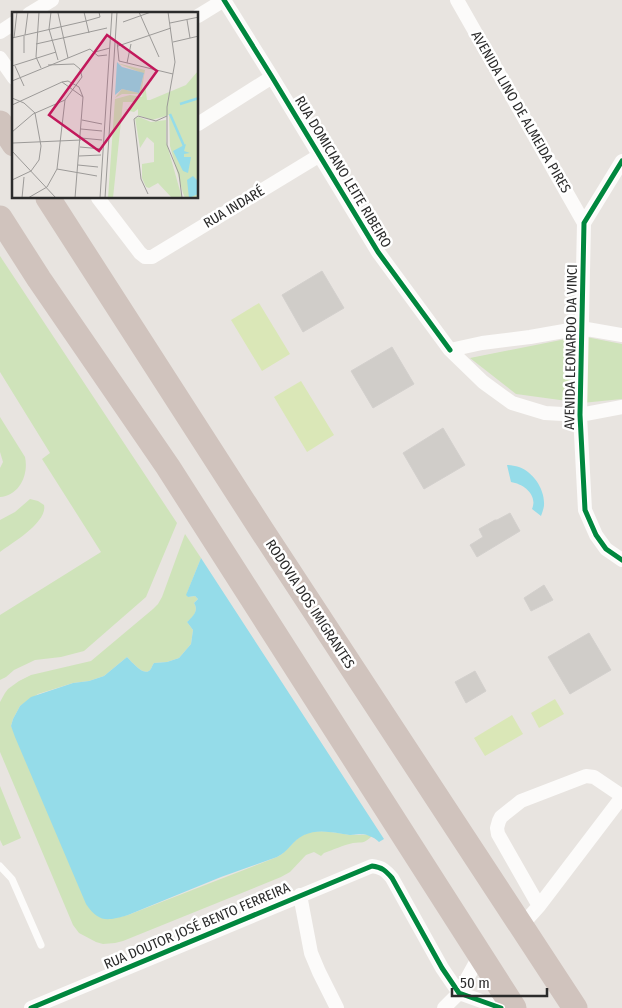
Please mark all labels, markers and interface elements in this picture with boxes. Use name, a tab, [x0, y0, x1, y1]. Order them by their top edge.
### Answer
inset map	[12, 12, 199, 199]
street label: AVENIDA LINO DE ALMEIDA PIRES	[468, 28, 574, 196]
street label: RUA DOMICIANO LEITE RIBEIRO	[291, 93, 395, 251]
street label: RUA INDARÉ	[200, 181, 268, 232]
street label: AVENIDA LEONARDO DA VINCI	[561, 264, 581, 430]
street label: RODOVIA DOS IMIGRANTES	[262, 536, 358, 672]
street label: RUA DOUTOR JOSÉ BENTO FERREIRA	[101, 878, 293, 973]
scale bar	[452, 966, 547, 998]
text: 50 m	[460, 974, 490, 992]

